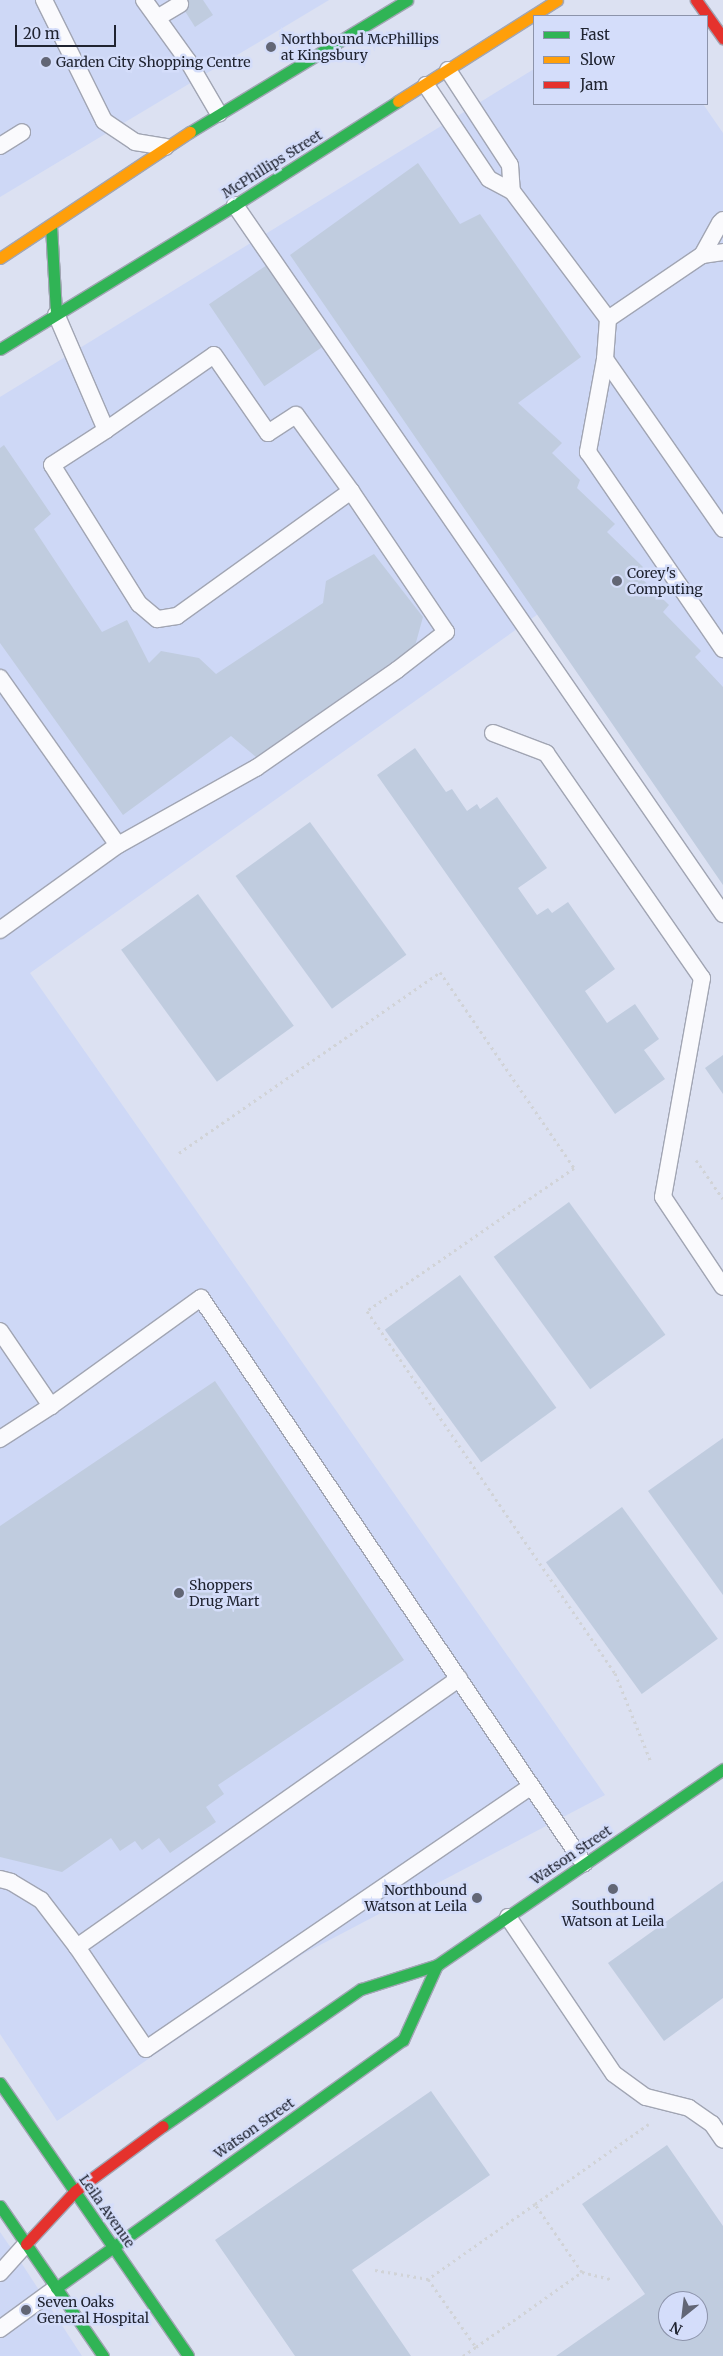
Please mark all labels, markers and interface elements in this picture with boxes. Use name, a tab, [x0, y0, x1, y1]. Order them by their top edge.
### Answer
scale bar	[18, 15, 119, 47]
legend	[533, 15, 708, 105]
text: 20 m	[23, 24, 60, 43]
text: Fast	[580, 25, 610, 44]
place label: Northbound McPhillips at Kingsbury	[281, 31, 439, 64]
marker: Northbound McPhillips at Kingsbury	[265, 41, 277, 53]
text: Slow	[580, 50, 615, 69]
place label: Garden City Shopping Centre	[56, 54, 251, 70]
marker: Garden City Shopping Centre	[40, 56, 52, 68]
text: Jam	[580, 75, 608, 94]
street label: McPhillips Street	[219, 126, 325, 202]
place label: Corey's Computing	[627, 565, 703, 598]
marker: Corey's Computing	[611, 575, 623, 587]
place label: Shoppers Drug Mart	[189, 1577, 259, 1610]
marker: Shoppers Drug Mart	[173, 1587, 185, 1599]
street label: Watson Street	[527, 1822, 615, 1888]
place label: Northbound Watson at Leila	[364, 1882, 467, 1914]
marker: Southbound Watson at Leila	[607, 1883, 619, 1895]
marker: Northbound Watson at Leila	[471, 1892, 483, 1904]
place label: Southbound Watson at Leila	[562, 1897, 664, 1930]
street label: Watson Street	[211, 2094, 297, 2162]
street label: Leila Avenue	[76, 2171, 138, 2251]
north arrow	[658, 2291, 708, 2341]
place label: Seven Oaks General Hospital	[37, 2294, 149, 2326]
marker: Seven Oaks General Hospital	[19, 2303, 33, 2317]
text: N	[667, 2318, 685, 2339]

